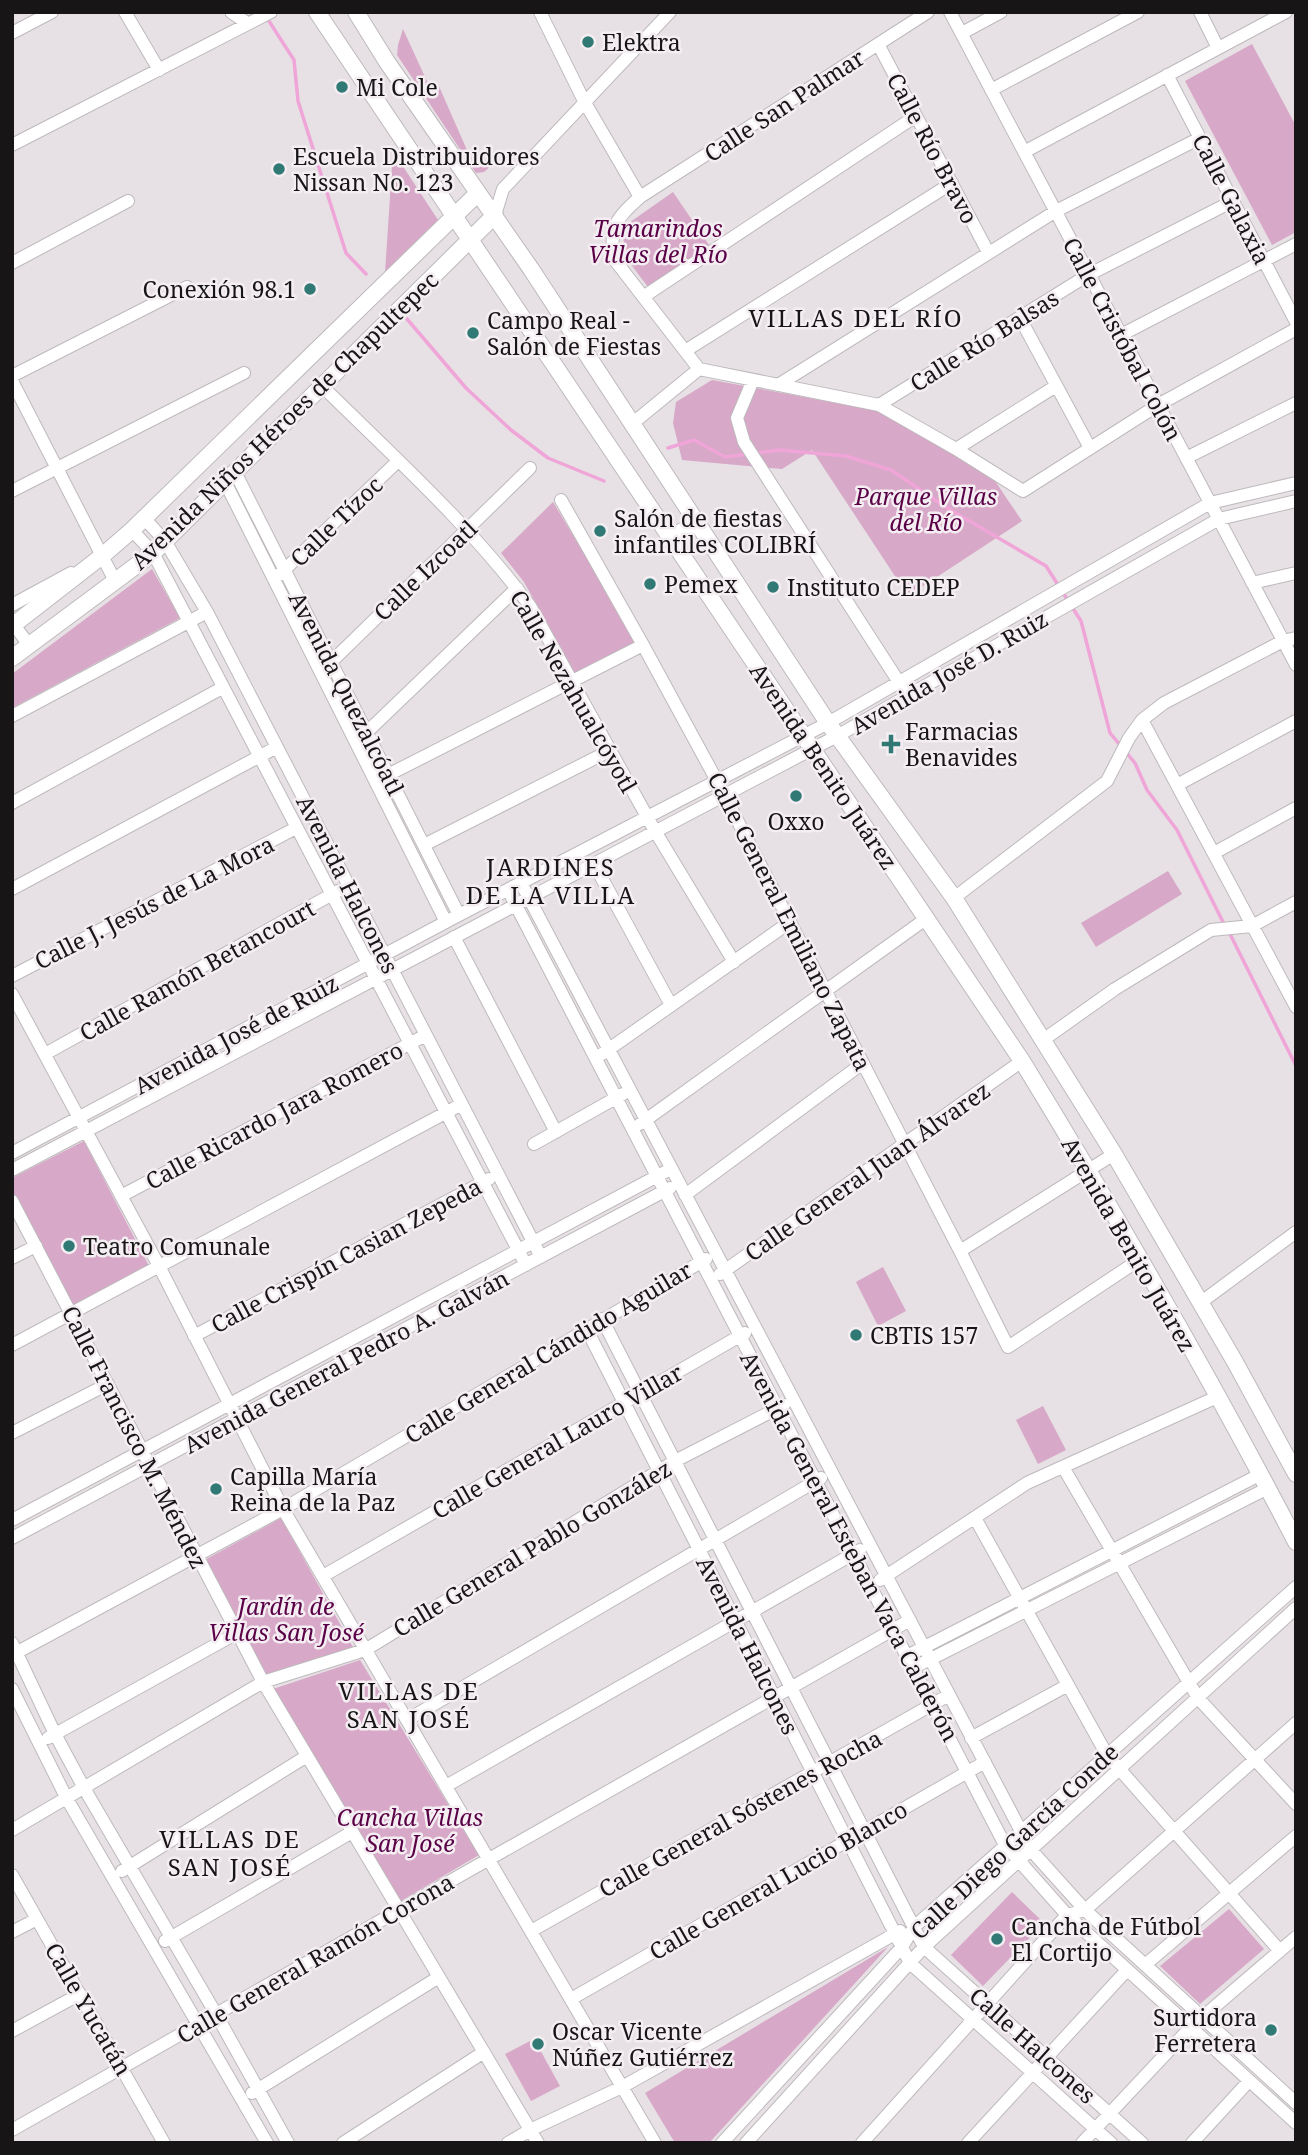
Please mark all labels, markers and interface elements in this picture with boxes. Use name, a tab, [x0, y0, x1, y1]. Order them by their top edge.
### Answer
place label: Elektra	[602, 26, 681, 58]
marker: Elektra	[580, 34, 596, 50]
street label: Calle San Palmar	[698, 41, 871, 169]
street label: Calle Río Bravo	[880, 67, 986, 229]
place label: Mi Cole	[356, 71, 438, 103]
marker: Mi Cole	[334, 79, 350, 95]
street label: Calle Galaxia	[1185, 128, 1279, 270]
place label: Escuela Distribuidores Nissan No. 123	[293, 140, 540, 198]
marker: Escuela Distribuidores Nissan No. 123	[271, 161, 287, 177]
park label: Tamarindos Villas del Río	[588, 212, 728, 270]
street label: Calle Cristóbal Colón	[1056, 232, 1190, 447]
street label: Avenida Niños Héroes de Chapultepec	[123, 264, 445, 576]
place label: Conexión 98.1	[142, 273, 296, 305]
marker: Conexión 98.1	[302, 281, 318, 297]
street label: Calle Río Balsas	[903, 281, 1065, 399]
district label: VILLAS DEL RÍO	[748, 301, 964, 334]
place label: Campo Real - Salón de Fiestas	[487, 304, 661, 362]
marker: Campo Real - Salón de Fiestas	[465, 325, 481, 341]
street label: Calle Tízoc	[283, 469, 389, 573]
park label: Parque Villas del Río	[854, 480, 997, 538]
place label: Salón de fiestas infantiles COLIBRÍ	[614, 502, 816, 560]
street label: Calle Izcoatl	[366, 512, 484, 628]
marker: Salón de fiestas infantiles COLIBRÍ	[592, 523, 608, 539]
place label: Pemex	[664, 568, 738, 600]
place label: Instituto CEDEP	[787, 571, 960, 603]
marker: Pemex	[642, 576, 658, 592]
marker: Instituto CEDEP	[765, 579, 781, 595]
street label: Calle Nezahualcóyotl	[503, 584, 645, 798]
street label: Avenida Quezalcóatl	[282, 586, 412, 800]
street label: Avenida José D. Ruiz	[845, 602, 1053, 742]
street label: Avenida Benito Juárez	[743, 656, 905, 876]
place label: Farmacias Benavides	[905, 715, 1018, 773]
marker: Farmacias Benavides	[883, 736, 899, 752]
street label: Calle General Emiliano Zapata	[700, 766, 880, 1076]
marker: Oxxo	[788, 788, 804, 804]
street label: Avenida Halcones	[289, 789, 407, 979]
place label: Oxxo	[768, 805, 824, 837]
street label: Calle J. Jesús de La Mora	[29, 828, 279, 976]
district label: JARDINES DE LA VILLA	[466, 850, 636, 911]
street label: Calle Ramón Betancourt	[73, 892, 321, 1048]
street label: Avenida José de Ruiz	[128, 967, 344, 1101]
street label: Calle Ricardo Jara Romero	[140, 1033, 408, 1197]
street label: Calle General Juan Álvarez	[738, 1074, 996, 1268]
street label: Avenida Benito Juárez	[1054, 1131, 1204, 1357]
street label: Calle Crispín Casian Zepeda	[205, 1170, 487, 1340]
place label: Teatro Comunale	[83, 1230, 270, 1262]
marker: Teatro Comunale	[61, 1238, 77, 1254]
street label: Calle General Cándido Aguilar	[398, 1253, 698, 1451]
street label: Avenida General Pedro A. Galván	[178, 1261, 514, 1461]
street label: Calle Francisco M. Méndez	[55, 1300, 215, 1574]
place label: CBTIS 157	[870, 1319, 978, 1351]
marker: CBTIS 157	[848, 1327, 864, 1343]
street label: Avenida General Esteban Vaca Calderón	[733, 1345, 967, 1747]
street label: Calle General Lauro Villar	[426, 1356, 688, 1526]
street label: Calle General Pablo González	[387, 1452, 677, 1644]
place label: Capilla María Reina de la Paz	[230, 1460, 396, 1518]
marker: Capilla María Reina de la Paz	[208, 1481, 224, 1497]
street label: Avenida Halcones	[689, 1550, 807, 1740]
park label: Jardín de Villas San José	[208, 1590, 364, 1648]
district label: VILLAS DE SAN JOSÉ	[338, 1674, 480, 1735]
street label: Calle General Sóstenes Rocha	[593, 1722, 887, 1904]
street label: Calle Diego García Conde	[903, 1736, 1125, 1946]
street label: Calle General Lucio Blanco	[643, 1793, 913, 1967]
park label: Cancha Villas San José	[337, 1801, 483, 1859]
district label: VILLAS DE SAN JOSÉ	[159, 1822, 301, 1883]
street label: Calle General Ramón Corona	[171, 1865, 459, 2051]
place label: Cancha de Fútbol El Cortijo	[1011, 1910, 1201, 1968]
marker: Cancha de Fútbol El Cortijo	[989, 1931, 1005, 1947]
street label: Calle Yucatán	[38, 1937, 140, 2082]
street label: Calle Halcones	[963, 1980, 1103, 2110]
place label: Surtidora Ferretera	[1153, 2001, 1257, 2059]
place label: Oscar Vicente Núñez Gutiérrez	[552, 2015, 734, 2073]
marker: Surtidora Ferretera	[1263, 2022, 1279, 2038]
marker: Oscar Vicente Núñez Gutiérrez	[530, 2036, 546, 2052]

